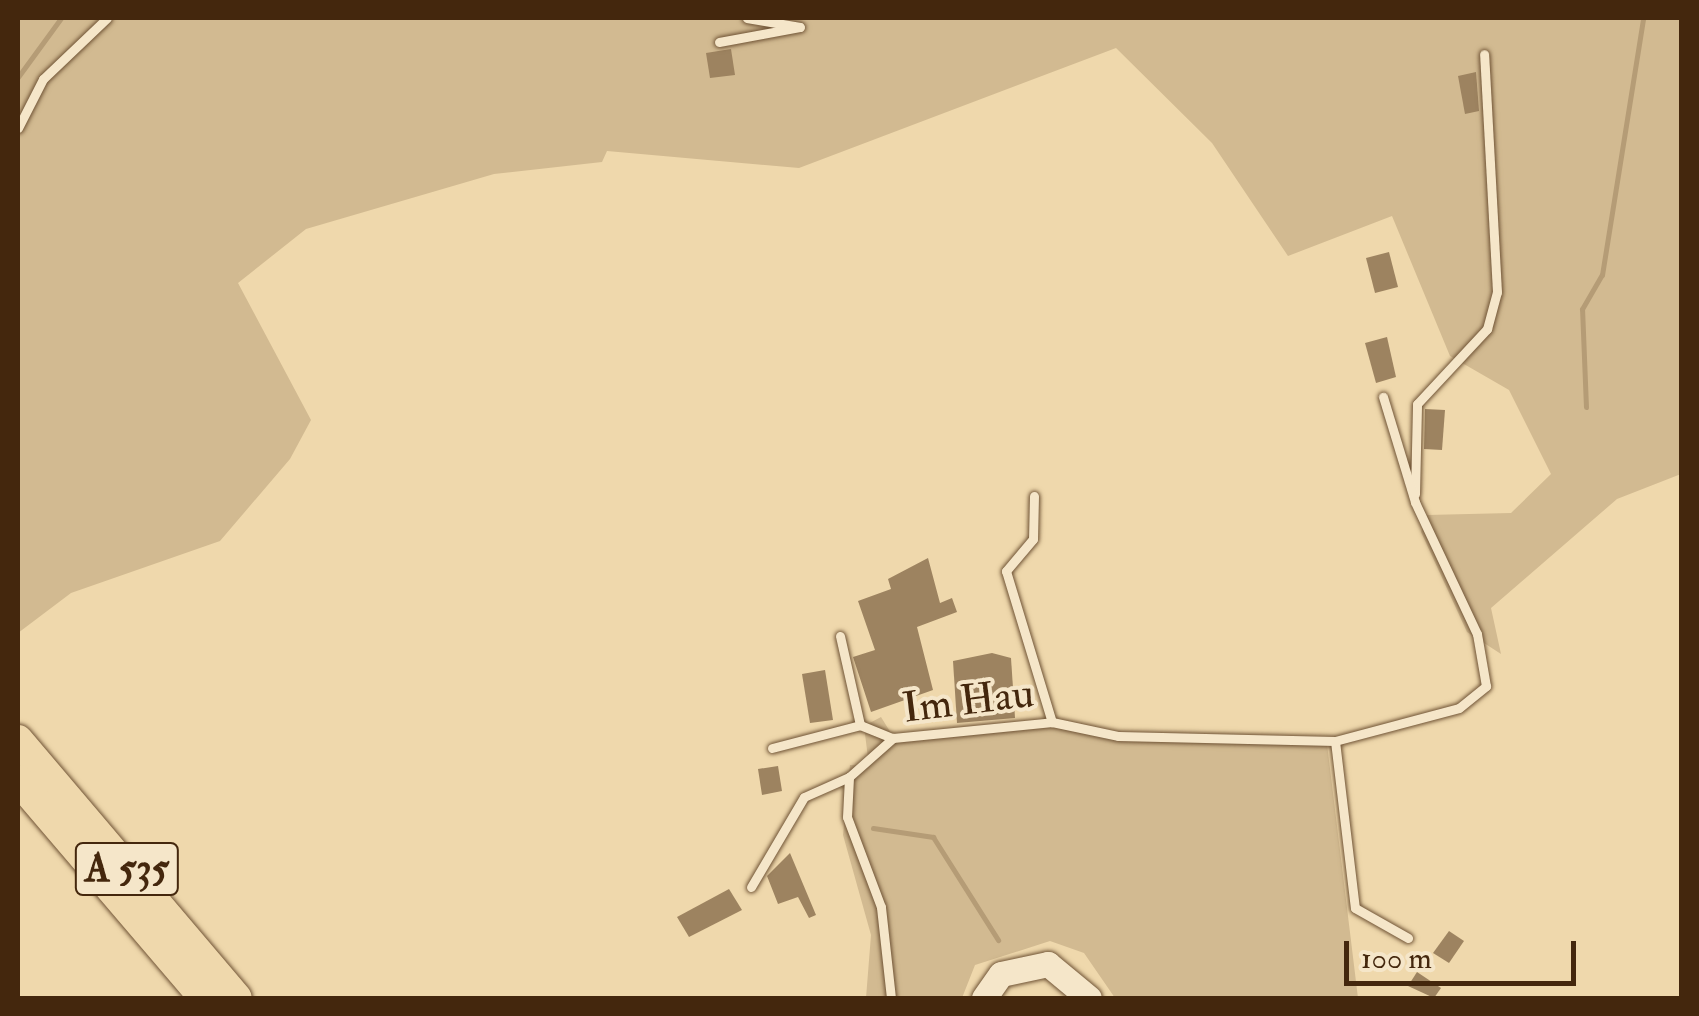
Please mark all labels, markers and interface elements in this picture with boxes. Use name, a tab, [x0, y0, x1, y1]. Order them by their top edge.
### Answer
street label: Im Hau	[900, 668, 1036, 734]
road number: A 535	[74, 834, 180, 904]
scale bar	[1349, 921, 1582, 983]
text: 100 m	[1361, 940, 1432, 977]

